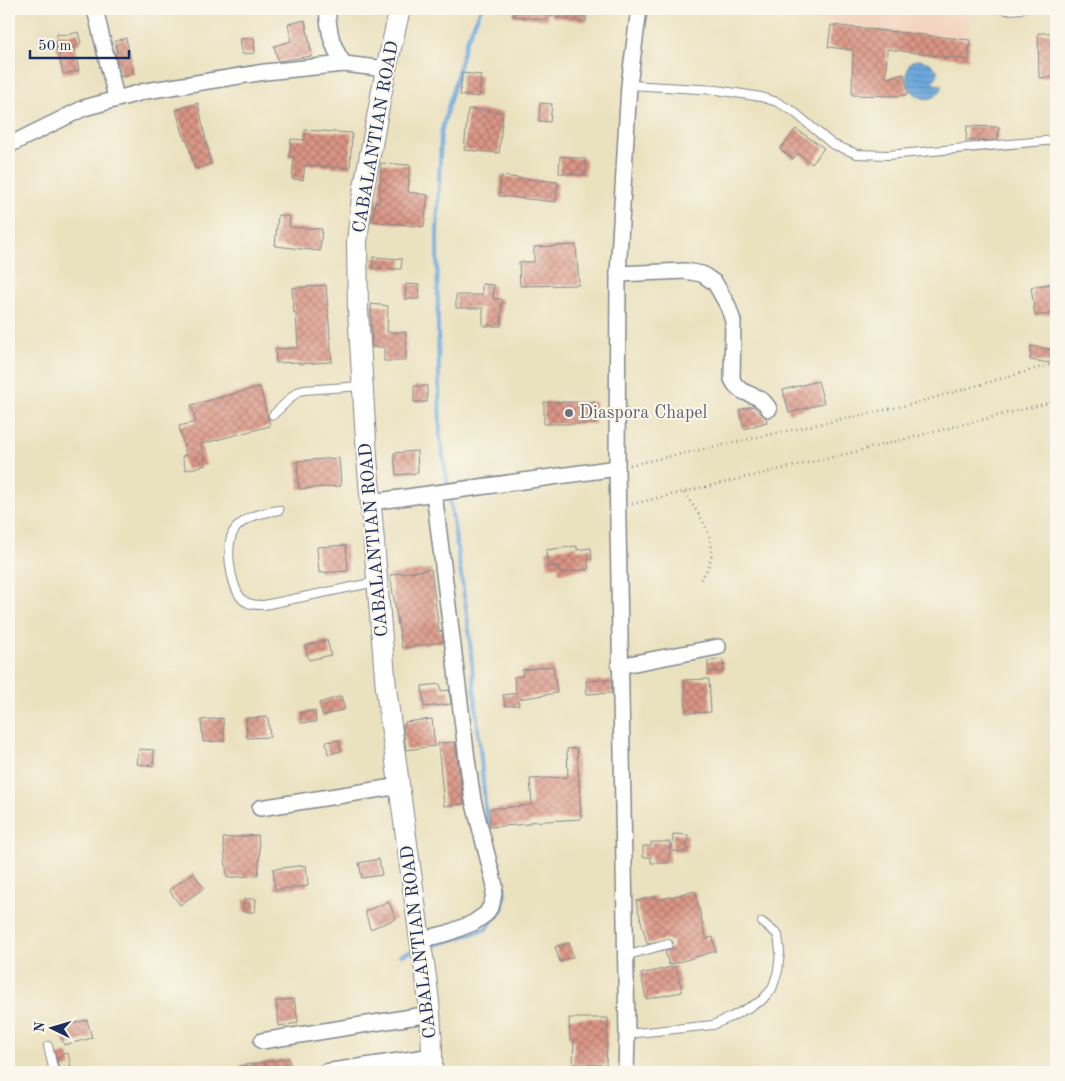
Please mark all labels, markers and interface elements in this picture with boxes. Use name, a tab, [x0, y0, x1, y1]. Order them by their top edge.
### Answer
scale bar	[30, 28, 129, 60]
text: 50 m	[38, 39, 72, 54]
street label: CABALANTIAN ROAD	[350, 40, 402, 234]
place label: Diaspora Chapel	[579, 404, 708, 422]
marker: Diaspora Chapel	[563, 407, 575, 419]
street label: CABALANTIAN ROAD	[357, 442, 391, 638]
street label: CABALANTIAN ROAD	[398, 844, 440, 1040]
north arrow	[28, 1004, 78, 1054]
text: N	[33, 1021, 48, 1033]

